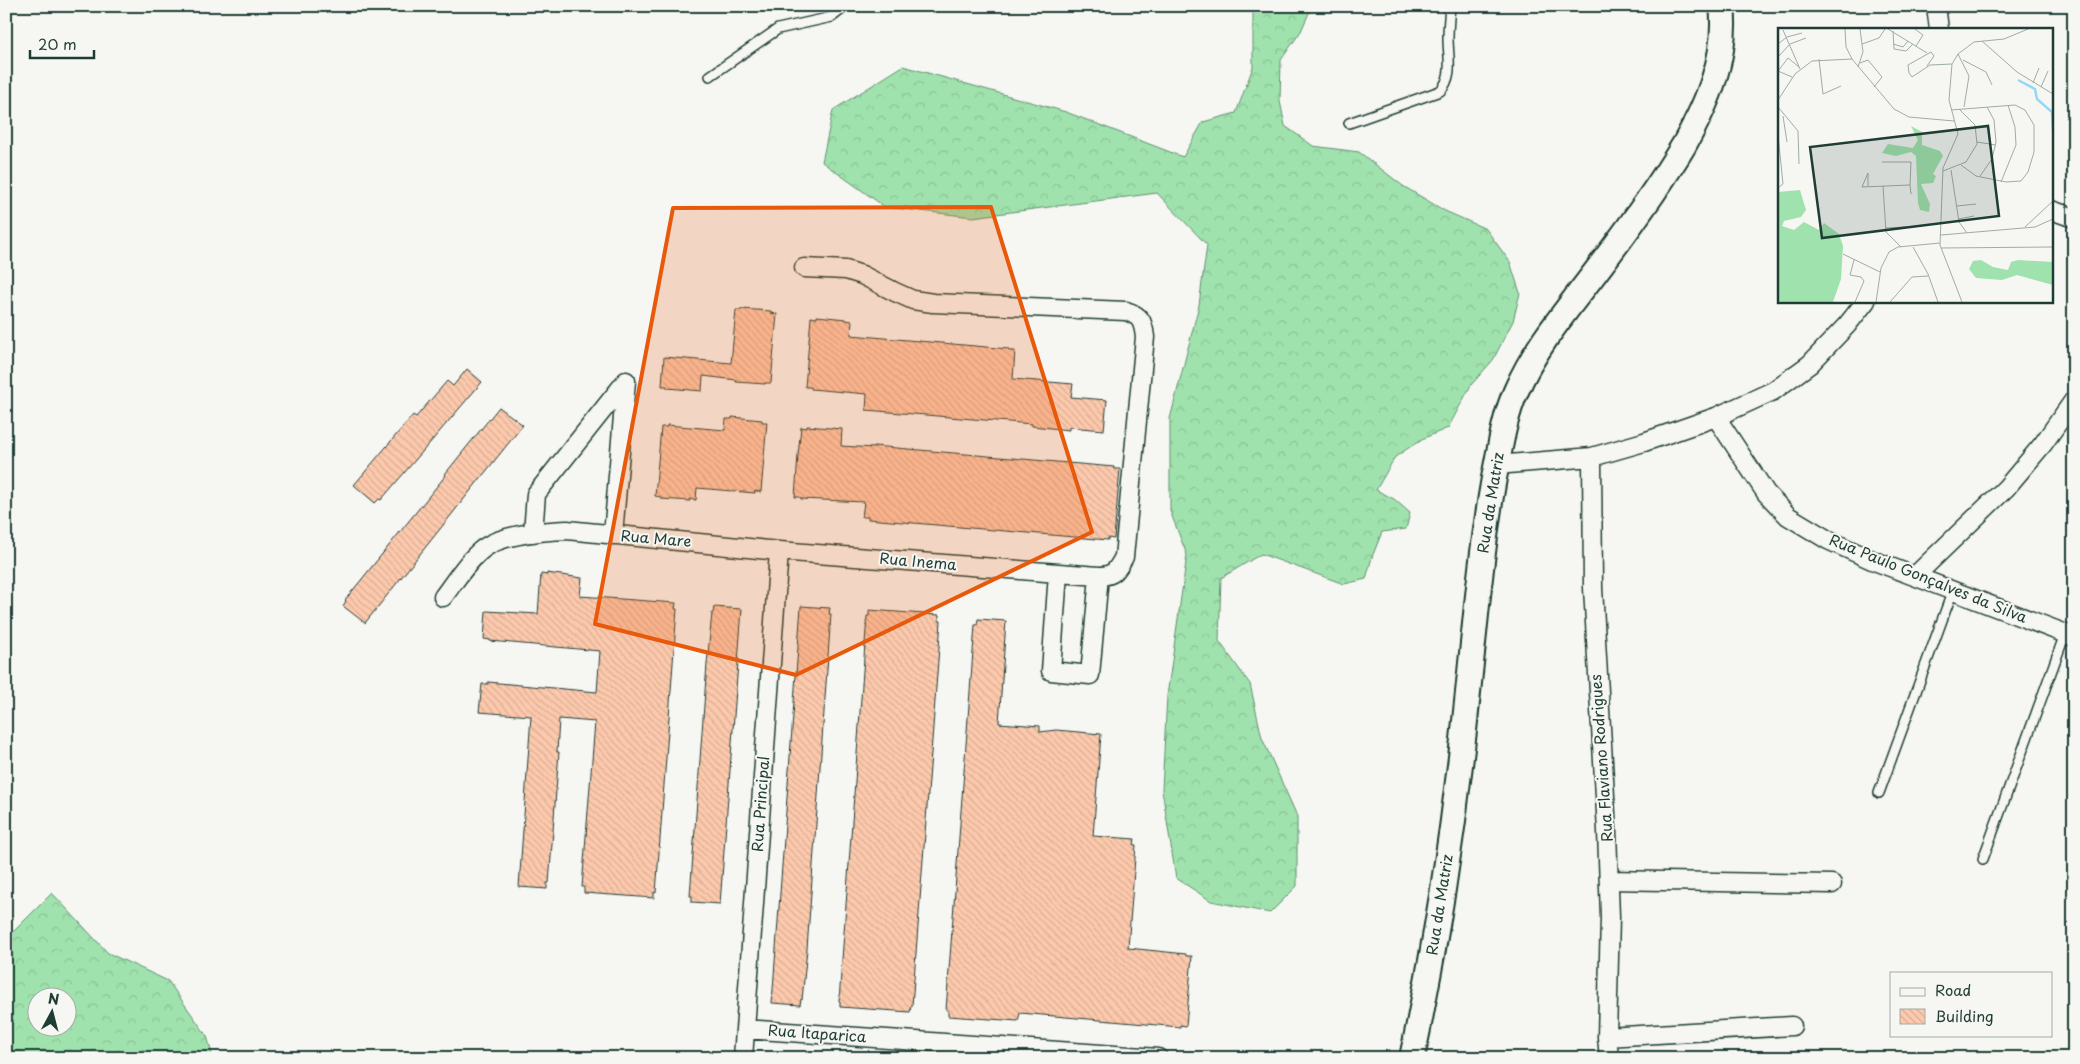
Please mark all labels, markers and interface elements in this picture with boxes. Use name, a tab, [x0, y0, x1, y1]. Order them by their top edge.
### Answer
scale bar	[30, 28, 94, 60]
inset map	[1778, 28, 2052, 302]
text: 20 m	[38, 32, 77, 55]
street label: Rua da Matriz	[1470, 451, 1509, 555]
street label: Rua Mare	[620, 523, 692, 552]
street label: Rua Paulo Gonçalves da Silva	[1826, 527, 2032, 628]
street label: Rua Inema	[879, 546, 958, 575]
street label: Rua Flaviano Rodrigues	[1583, 673, 1618, 843]
street label: Rua Principal	[745, 755, 774, 853]
street label: Rua da Matriz	[1419, 853, 1458, 957]
legend	[1890, 972, 2052, 1036]
text: Road	[1935, 978, 1971, 1001]
north arrow	[28, 986, 78, 1036]
text: N	[47, 988, 60, 1010]
text: Building	[1935, 1004, 1994, 1027]
street label: Rua Itaparica	[767, 1018, 868, 1047]

